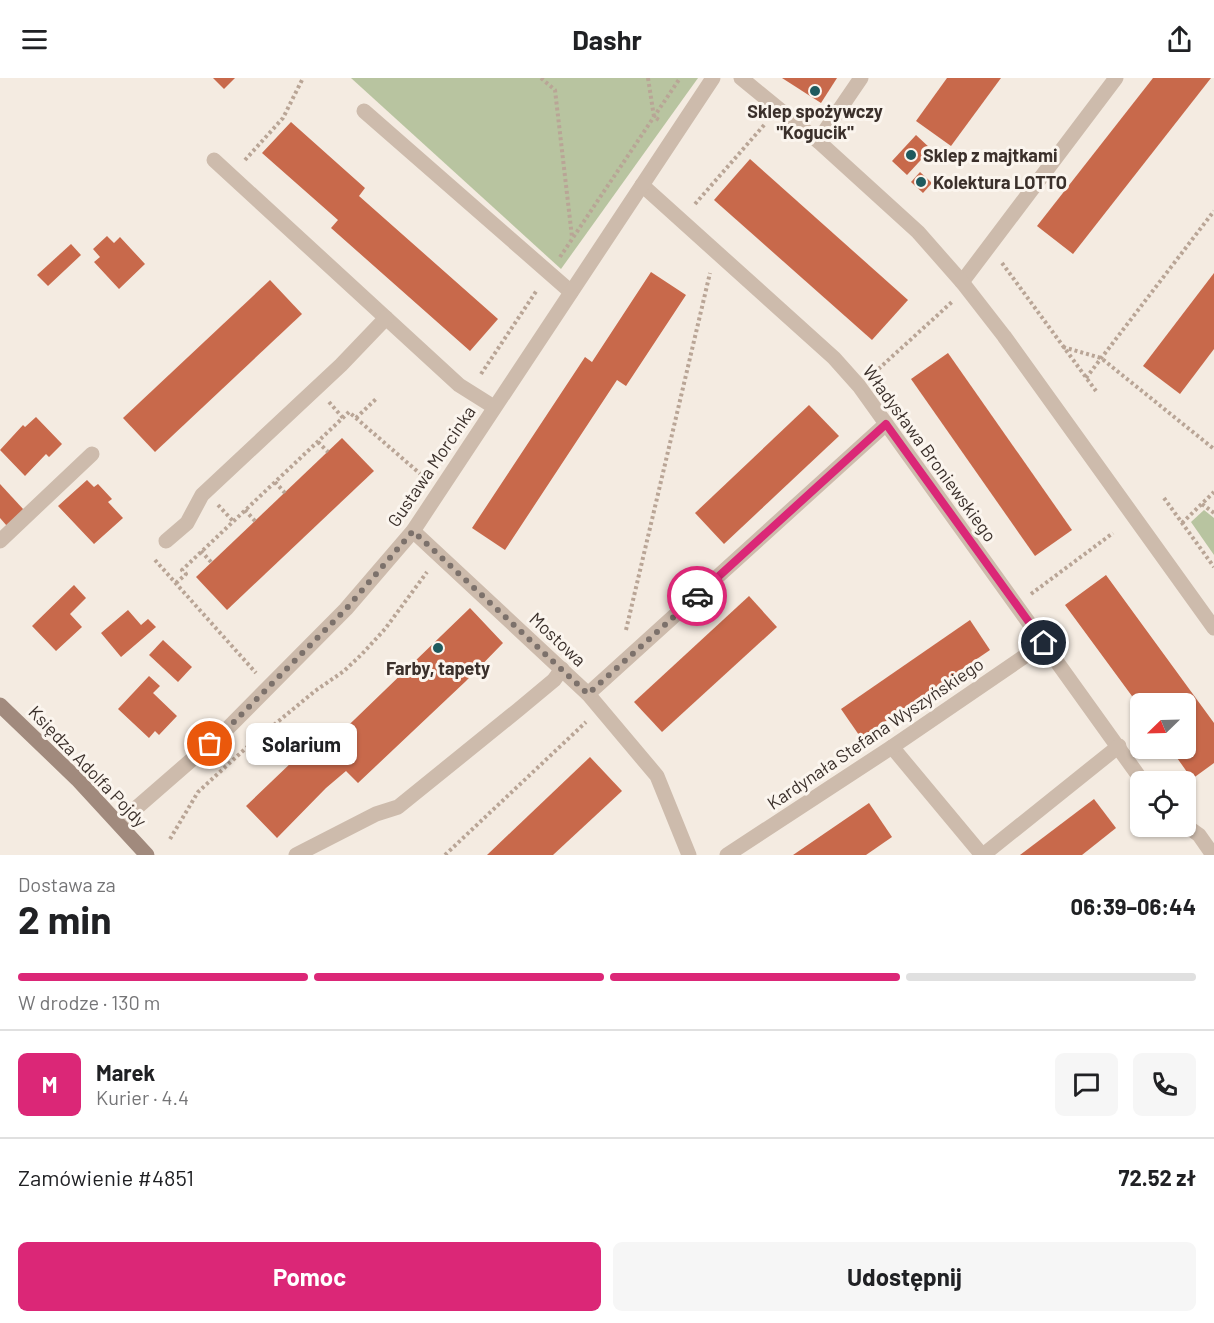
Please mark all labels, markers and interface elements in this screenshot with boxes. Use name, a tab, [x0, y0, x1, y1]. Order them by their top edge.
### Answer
icon: menu	[18, 23, 51, 56]
text: Dashr	[572, 23, 642, 55]
icon: share	[1163, 23, 1196, 56]
marker: Sklep spożywczy "Kogucik"	[808, 84, 822, 98]
place label: Sklep spożywczy "Kogucik"	[747, 100, 883, 143]
place label: Sklep z majtkami	[923, 144, 1058, 166]
marker: Sklep z majtkami	[904, 148, 918, 162]
place label: Kolektura LOTTO	[933, 171, 1067, 193]
marker: Kolektura LOTTO	[914, 175, 928, 189]
street label: Władysława Broniewskiego	[858, 360, 1002, 546]
street label: Gustawa Morcinka	[382, 401, 480, 531]
courier	[667, 566, 727, 626]
icon: car	[681, 580, 714, 613]
street label: Mostowa	[525, 607, 591, 671]
pin	[1018, 617, 1069, 668]
icon: home	[1027, 626, 1060, 659]
marker: Farby, tapety	[431, 641, 445, 655]
street label: Kardynała Stefana Wyszyńskiego	[763, 652, 987, 814]
place label: Farby, tapety	[386, 657, 490, 679]
north arrow	[1130, 693, 1196, 759]
map controls	[1130, 693, 1196, 837]
street label: Księdza Adolfa Pojdy	[24, 701, 152, 831]
pin	[184, 718, 235, 769]
callout: Solarium	[246, 723, 357, 765]
icon: bag	[193, 727, 226, 760]
text: Solarium	[262, 732, 341, 756]
button: locate	[1130, 771, 1196, 837]
text: Dostawa za	[18, 872, 116, 896]
text: 06:39–06:44	[1071, 893, 1196, 919]
text: 2 min	[18, 895, 111, 942]
text: W drodze · 130 m	[18, 990, 160, 1014]
button: chat	[1055, 1053, 1118, 1116]
button: phone	[1133, 1053, 1196, 1116]
text: Marek	[96, 1059, 155, 1085]
text: M	[42, 1071, 57, 1097]
text: Kurier · 4.4	[96, 1085, 189, 1109]
text: Zamówienie #4851	[18, 1164, 194, 1190]
text: 72.52 zł	[1119, 1164, 1196, 1190]
button: Pomoc	[18, 1242, 601, 1311]
button: Udostępnij	[613, 1242, 1196, 1311]

